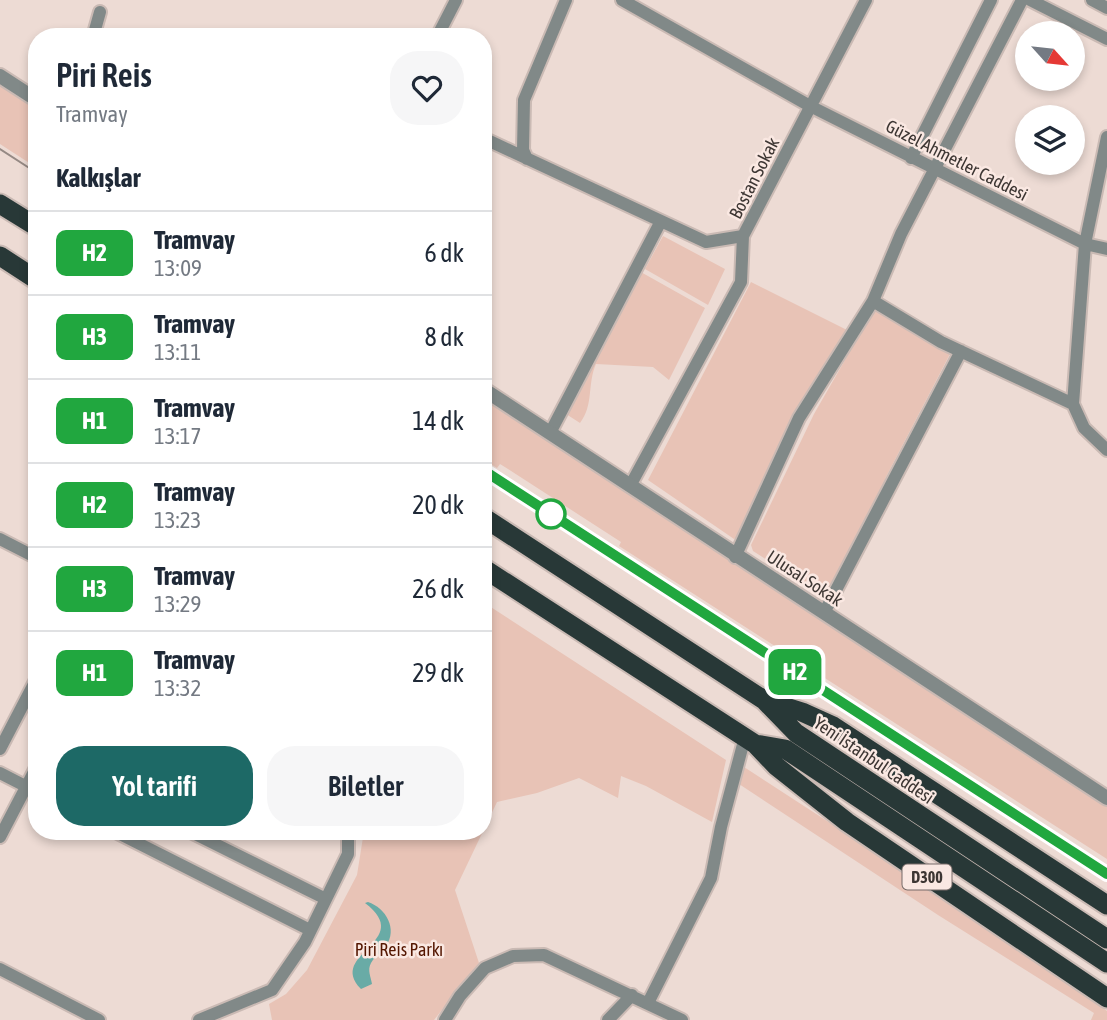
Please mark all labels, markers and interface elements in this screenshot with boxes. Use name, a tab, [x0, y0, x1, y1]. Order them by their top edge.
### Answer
north arrow	[1015, 21, 1085, 91]
map controls	[1015, 21, 1085, 175]
button: heart	[390, 51, 464, 125]
text: Piri Reis	[56, 56, 152, 94]
text: Tramvay	[56, 101, 128, 127]
button: layers	[1015, 105, 1085, 175]
street label: Güzel Ahmetler Caddesi	[882, 115, 1032, 205]
street label: Bostan Sokak	[725, 134, 783, 222]
text: Kalkışlar	[56, 163, 140, 193]
text: Tramvay	[154, 225, 235, 255]
text: 6 dk	[424, 238, 464, 268]
text: H2	[82, 239, 107, 266]
text: 13:09	[154, 255, 202, 281]
text: Tramvay	[154, 309, 235, 339]
text: 8 dk	[424, 322, 464, 352]
text: H3	[82, 323, 107, 350]
text: 13:11	[154, 339, 201, 365]
text: Tramvay	[154, 393, 235, 423]
text: 14 dk	[412, 406, 464, 436]
text: H1	[82, 407, 107, 434]
text: 13:17	[154, 423, 201, 449]
text: Tramvay	[154, 477, 235, 507]
text: 20 dk	[412, 490, 464, 520]
text: H2	[82, 491, 107, 518]
unlabelled marker	[536, 499, 566, 529]
text: 13:23	[154, 507, 201, 533]
street label: Ulusal Sokak	[763, 546, 847, 610]
text: Tramvay	[154, 561, 235, 591]
text: 26 dk	[412, 574, 464, 604]
text: H3	[82, 575, 107, 602]
text: 13:29	[154, 591, 201, 617]
text: Tramvay	[154, 645, 235, 675]
line badge: H2	[764, 649, 826, 695]
text: 29 dk	[412, 658, 464, 688]
text: H2	[782, 658, 808, 685]
text: H1	[82, 659, 107, 686]
text: 13:32	[154, 675, 201, 701]
street label: Yeni İstanbul Caddesi	[810, 712, 938, 808]
button: Yol tarifi	[56, 746, 253, 826]
button: Biletler	[267, 746, 464, 826]
road number: D300	[902, 864, 951, 890]
park label: Piri Reis Parkı	[355, 939, 443, 960]

